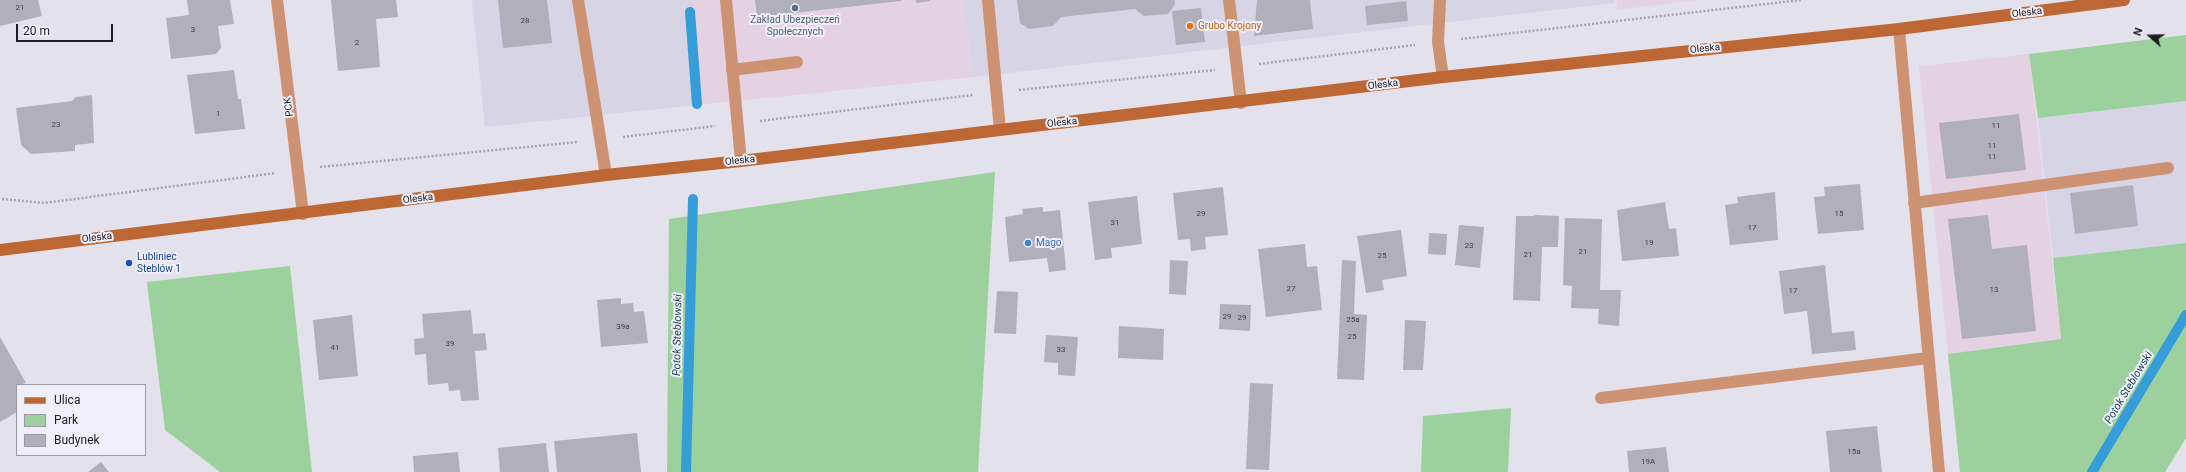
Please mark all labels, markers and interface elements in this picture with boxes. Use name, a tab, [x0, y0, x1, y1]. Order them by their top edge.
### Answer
house number: 21	[16, 3, 24, 13]
marker: Zakład Ubezpieczeń Społecznych	[790, 3, 800, 13]
street label: Oleska	[2011, 5, 2043, 21]
place label: Zakład Ubezpieczeń Społecznych	[750, 14, 840, 38]
scale bar	[18, 16, 115, 42]
house number: 28	[521, 16, 529, 26]
north arrow	[2130, 16, 2170, 56]
place label: Grubo Krojony	[1198, 20, 1261, 32]
marker: Grubo Krojony	[1185, 21, 1195, 31]
text: 20 m	[23, 24, 50, 38]
house number: 3	[191, 25, 195, 35]
text: N	[2131, 26, 2146, 38]
house number: 2	[355, 38, 359, 48]
street label: Oleska	[1689, 41, 1721, 57]
street label: Oleska	[1367, 77, 1399, 93]
street label: PCK	[282, 97, 296, 117]
house number: 1	[216, 109, 220, 119]
street label: Oleska	[1046, 115, 1078, 131]
house number: 23	[52, 120, 60, 130]
house number: 11	[1992, 121, 2000, 131]
house number: 11	[1988, 141, 1996, 151]
house number: 11	[1988, 152, 1996, 162]
street label: Oleska	[724, 153, 756, 169]
street label: Oleska	[402, 191, 434, 207]
house number: 29	[1197, 209, 1205, 219]
house number: 15	[1835, 209, 1843, 219]
house number: 31	[1111, 218, 1119, 228]
house number: 17	[1748, 223, 1756, 233]
street label: Oleska	[81, 230, 113, 246]
place label: Mago	[1036, 237, 1061, 249]
marker: Mago	[1023, 238, 1033, 248]
house number: 19	[1645, 238, 1653, 248]
house number: 23	[1465, 241, 1473, 251]
house number: 21	[1579, 247, 1587, 257]
house number: 21	[1524, 250, 1532, 260]
place label: Lubliniec Steblów 1	[137, 251, 181, 274]
house number: 25	[1378, 251, 1386, 261]
marker: Lubliniec Steblów 1	[124, 258, 134, 268]
house number: 27	[1287, 284, 1295, 294]
house number: 13	[1990, 285, 1998, 295]
house number: 17	[1789, 286, 1797, 296]
water label: Potok Steblowski	[671, 294, 685, 376]
house number: 29	[1223, 312, 1231, 322]
house number: 29	[1238, 313, 1246, 323]
house number: 25a	[1346, 315, 1360, 325]
house number: 39a	[616, 322, 630, 332]
house number: 25	[1348, 332, 1356, 342]
house number: 39	[446, 339, 454, 349]
house number: 41	[331, 343, 339, 353]
house number: 33	[1057, 345, 1065, 355]
water label: Potok Steblowski	[2102, 349, 2156, 427]
legend	[16, 384, 146, 456]
text: Ulica	[54, 393, 80, 407]
text: Park	[54, 413, 78, 427]
text: Budynek	[54, 433, 100, 447]
house number: 15a	[1847, 447, 1861, 457]
house number: 19A	[1641, 457, 1655, 467]

